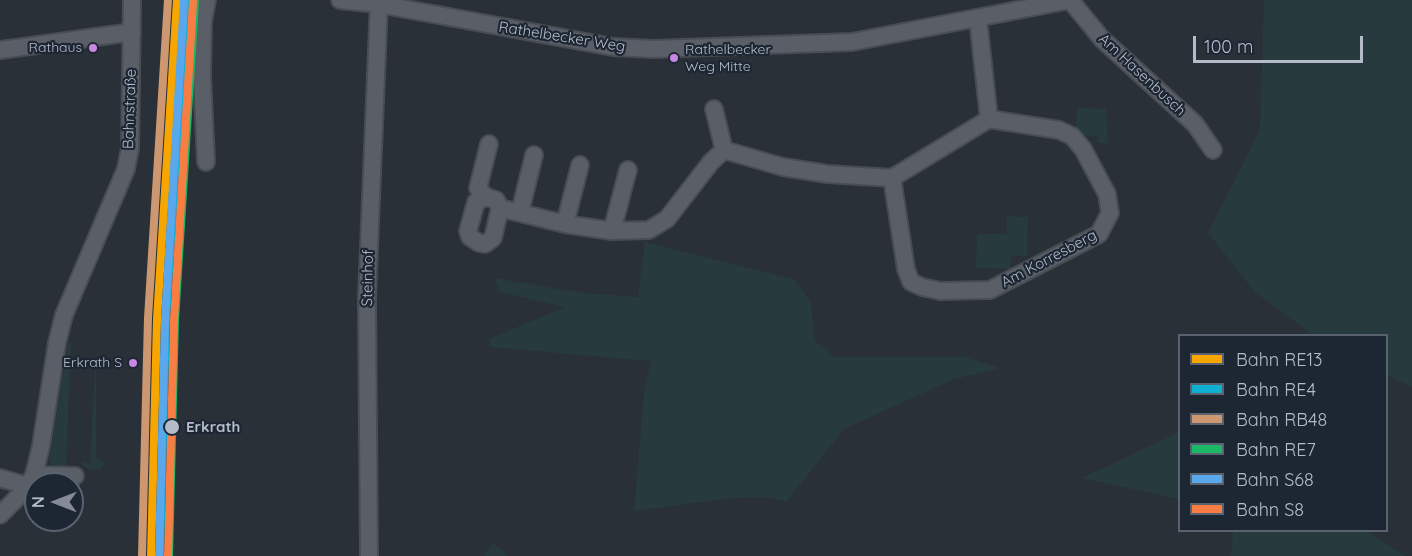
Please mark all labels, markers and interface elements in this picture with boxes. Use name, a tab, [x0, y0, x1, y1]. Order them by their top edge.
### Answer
street label: Rathelbecker Weg	[497, 18, 627, 56]
scale bar	[1196, 24, 1366, 62]
street label: Am Hasenbusch	[1095, 30, 1189, 120]
text: 100 m	[1204, 35, 1253, 58]
place label: Rathaus	[29, 40, 82, 56]
marker: Rathaus	[87, 42, 99, 54]
place label: Rathelbecker Weg Mitte	[685, 42, 771, 74]
marker: Rathelbecker Weg Mitte	[668, 52, 680, 64]
street label: Bahnstraße	[120, 69, 140, 149]
street label: Am Korresberg	[998, 226, 1100, 292]
street label: Steinhof	[359, 249, 377, 307]
legend	[1178, 334, 1388, 532]
text: Bahn RE13	[1236, 348, 1323, 371]
place label: Erkrath S	[63, 355, 122, 371]
marker: Erkrath S	[127, 357, 139, 369]
text: Bahn RE4	[1236, 378, 1316, 401]
text: Bahn RB48	[1236, 408, 1327, 431]
marker: Erkrath	[163, 418, 181, 436]
place label: Erkrath	[186, 418, 240, 436]
text: Bahn RE7	[1236, 438, 1316, 461]
text: Bahn S68	[1236, 468, 1314, 491]
north arrow	[24, 472, 84, 532]
text: N	[28, 496, 48, 508]
text: Bahn S8	[1236, 498, 1304, 521]

